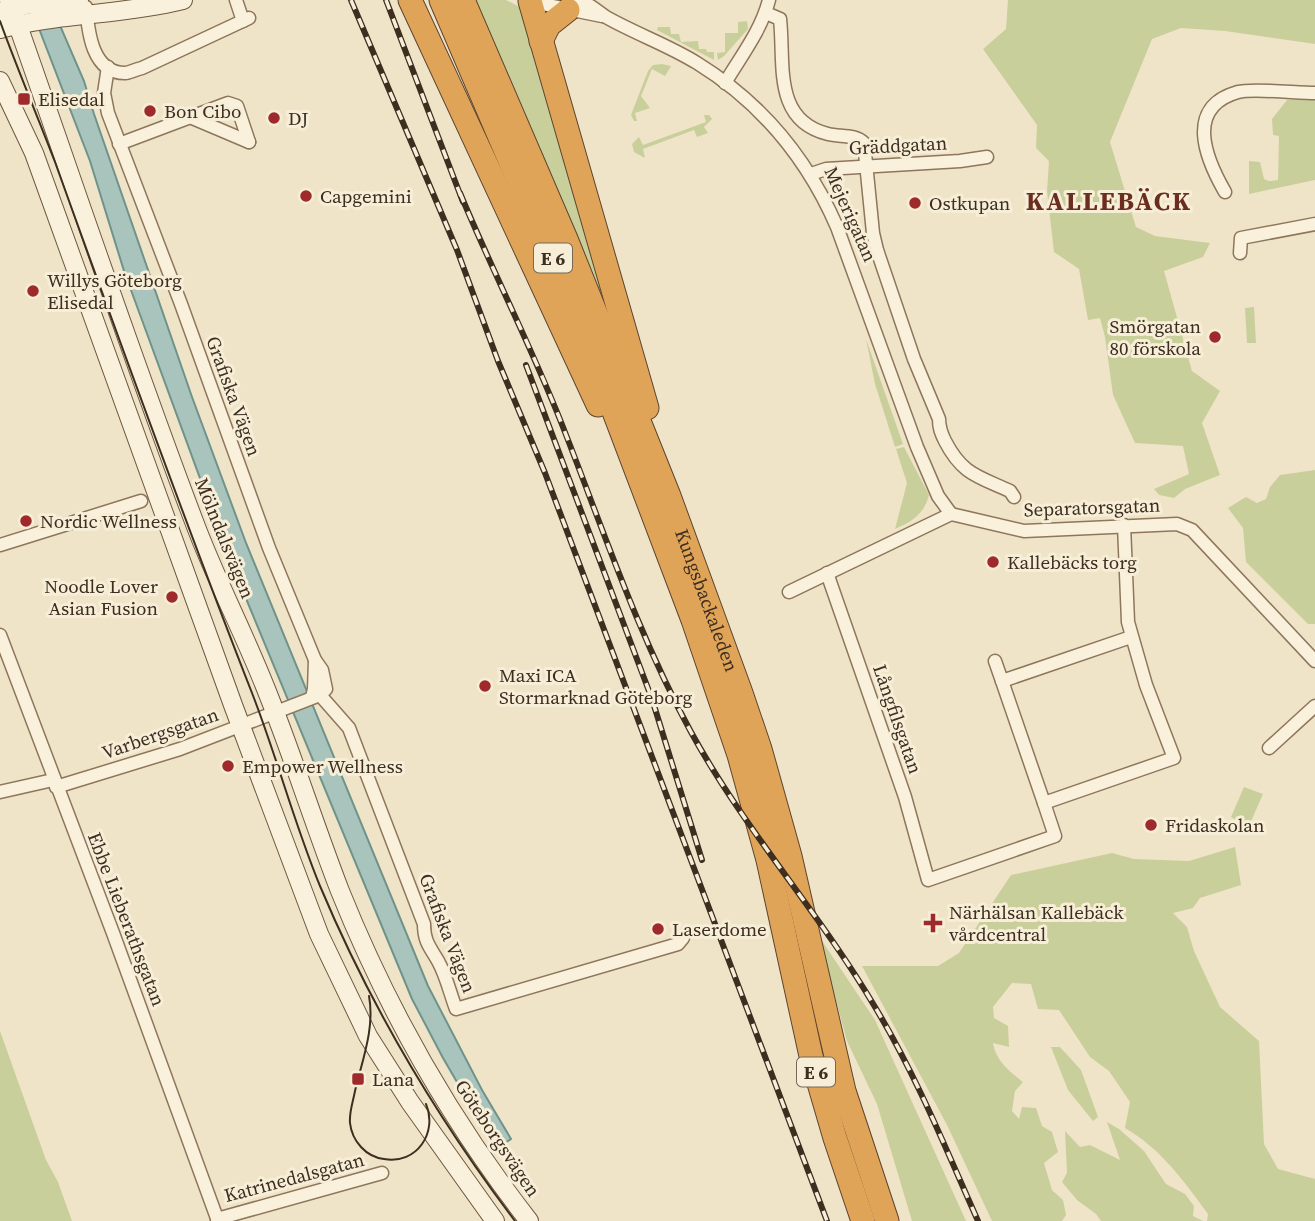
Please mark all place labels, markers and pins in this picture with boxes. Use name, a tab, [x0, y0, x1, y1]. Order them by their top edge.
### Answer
place label: Elisedal	[38, 86, 105, 112]
marker: Elisedal	[16, 91, 32, 107]
place label: Bon Cibo	[164, 98, 241, 124]
marker: Bon Cibo	[142, 103, 158, 119]
place label: DJ	[288, 105, 308, 131]
marker: DJ	[266, 110, 282, 126]
place label: Capgemini	[320, 183, 412, 209]
marker: Capgemini	[298, 188, 314, 204]
place label: Ostkupan	[929, 190, 1010, 216]
marker: Ostkupan	[907, 195, 923, 211]
place label: Willys Göteborg Elisedal	[47, 267, 182, 315]
marker: Willys Göteborg Elisedal	[25, 283, 41, 299]
place label: Smörgatan 80 förskola	[1109, 313, 1201, 361]
marker: Smörgatan 80 förskola	[1207, 329, 1223, 345]
place label: Nordic Wellness	[40, 508, 177, 534]
marker: Nordic Wellness	[18, 513, 34, 529]
place label: Kallebäcks torg	[1007, 549, 1137, 575]
marker: Kallebäcks torg	[985, 554, 1001, 570]
place label: Noodle Lover Asian Fusion	[44, 573, 158, 621]
marker: Noodle Lover Asian Fusion	[164, 589, 180, 605]
place label: Maxi ICA Stormarknad Göteborg	[499, 662, 693, 710]
marker: Maxi ICA Stormarknad Göteborg	[477, 678, 493, 694]
place label: Empower Wellness	[242, 753, 403, 779]
marker: Empower Wellness	[220, 758, 236, 774]
place label: Fridaskolan	[1165, 812, 1264, 838]
marker: Fridaskolan	[1143, 817, 1159, 833]
place label: Närhälsan Kallebäck vårdcentral	[949, 899, 1124, 947]
marker: Närhälsan Kallebäck vårdcentral	[923, 913, 943, 933]
place label: Laserdome	[672, 916, 767, 942]
marker: Laserdome	[650, 921, 666, 937]
place label: Lana	[372, 1066, 414, 1092]
marker: Lana	[350, 1071, 366, 1087]

